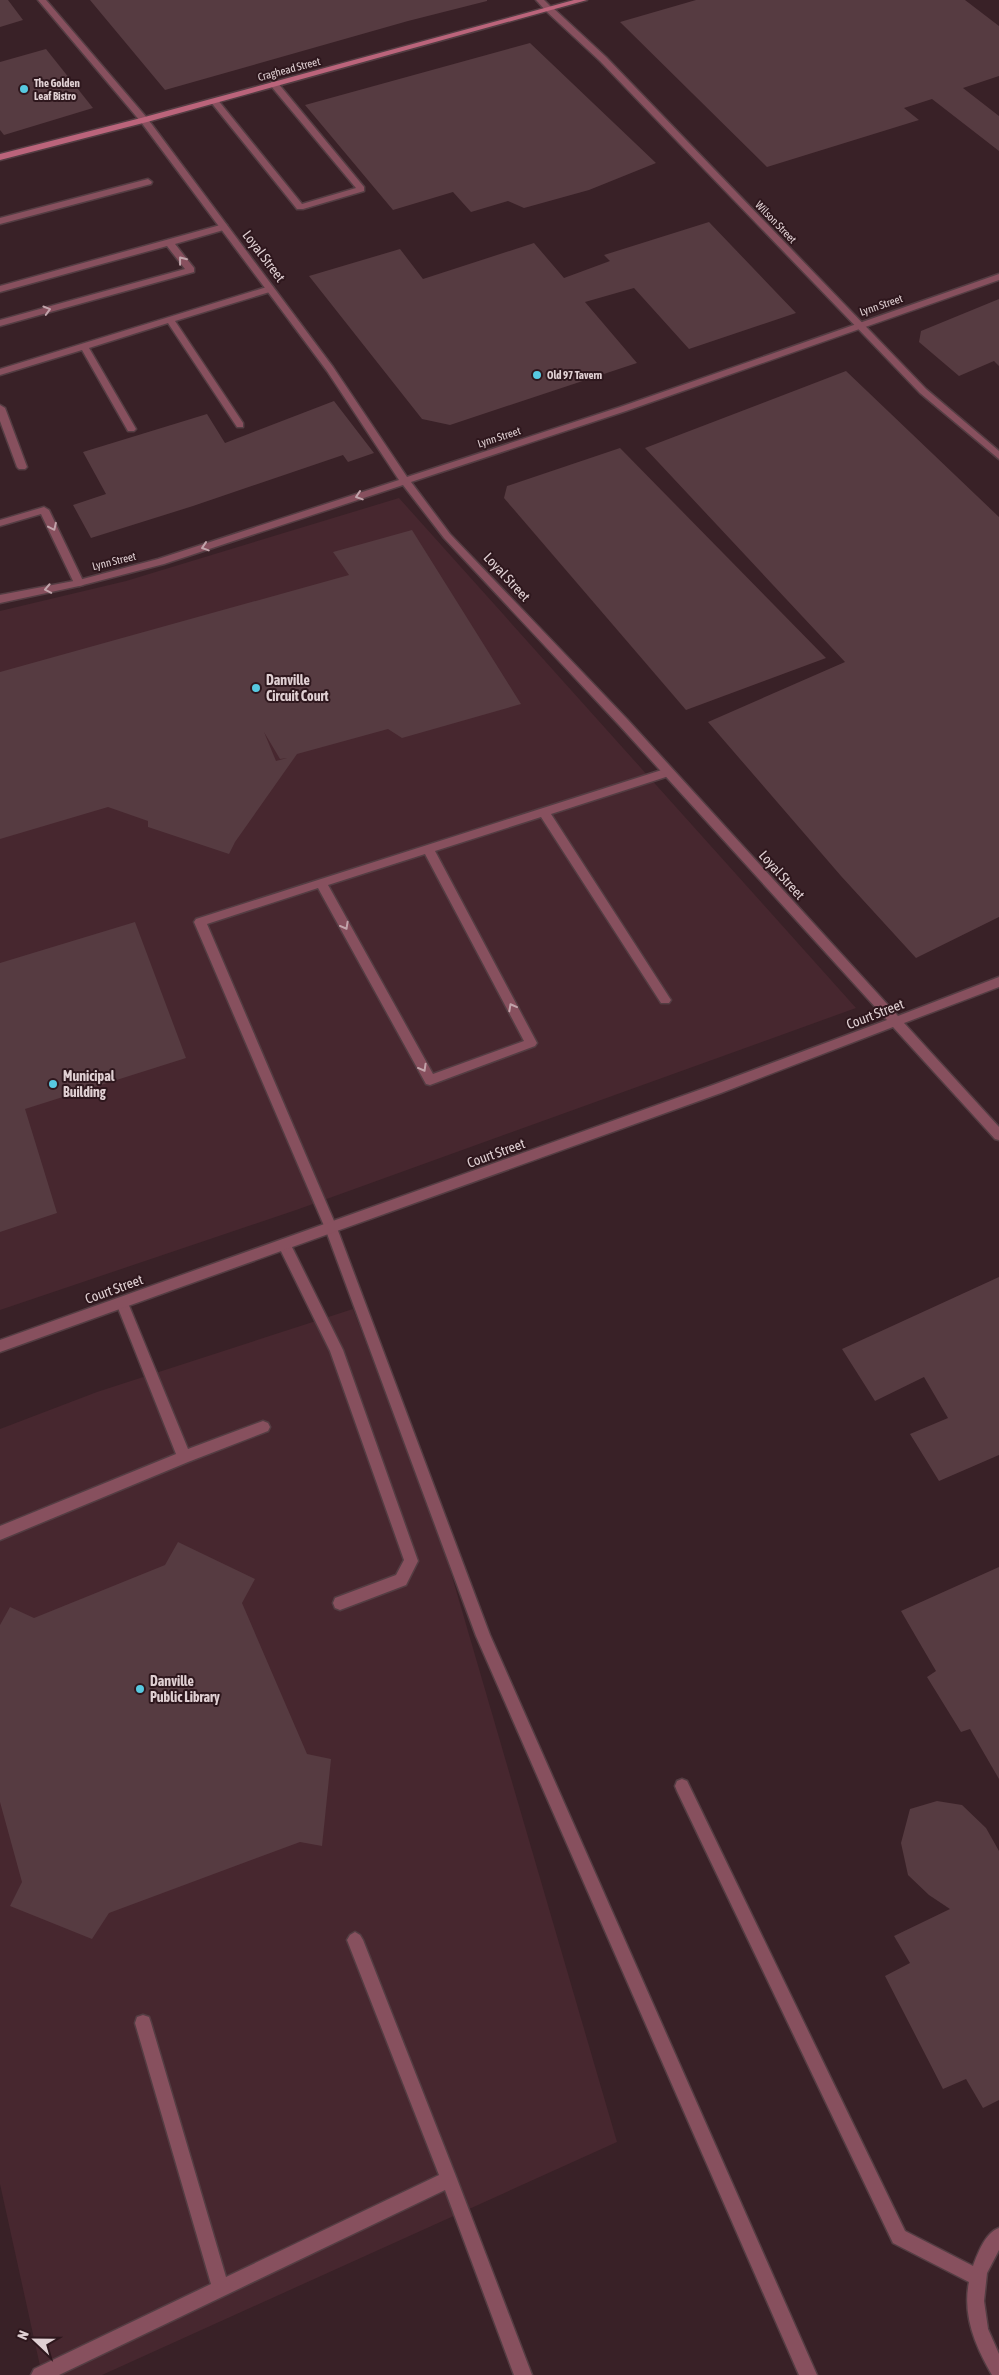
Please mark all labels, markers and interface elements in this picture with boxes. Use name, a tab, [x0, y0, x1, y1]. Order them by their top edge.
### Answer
street label: Craghead Street	[256, 55, 322, 83]
place label: The Golden Leaf Bistro	[34, 77, 80, 102]
marker: The Golden Leaf Bistro	[18, 83, 30, 95]
street label: Wilson Street	[753, 199, 799, 245]
street label: Loyal Street	[239, 227, 289, 285]
one-way arrow	[180, 257, 188, 266]
street label: Lynn Street	[858, 292, 904, 318]
one-way arrow	[43, 305, 51, 316]
marker: Old 97 Tavern	[531, 369, 543, 381]
place label: Old 97 Tavern	[547, 369, 602, 381]
street label: Lynn Street	[476, 424, 522, 450]
one-way arrow	[355, 490, 364, 500]
one-way arrow	[47, 522, 57, 531]
one-way arrow	[201, 542, 209, 552]
street label: Loyal Street	[481, 549, 533, 605]
street label: Lynn Street	[91, 550, 137, 572]
one-way arrow	[43, 584, 52, 594]
place label: Danville Circuit Court	[266, 672, 328, 704]
marker: Danville Circuit Court	[250, 682, 262, 694]
street label: Loyal Street	[756, 847, 808, 903]
one-way arrow	[338, 921, 348, 930]
street label: Court Street	[844, 996, 906, 1032]
one-way arrow	[508, 1003, 518, 1012]
one-way arrow	[417, 1063, 427, 1072]
place label: Municipal Building	[63, 1068, 115, 1100]
marker: Municipal Building	[47, 1078, 59, 1090]
street label: Court Street	[465, 1135, 527, 1171]
street label: Court Street	[83, 1271, 145, 1307]
place label: Danville Public Library	[150, 1673, 220, 1705]
marker: Danville Public Library	[134, 1683, 146, 1695]
north arrow	[10, 2315, 60, 2365]
text: N	[14, 2328, 32, 2342]

